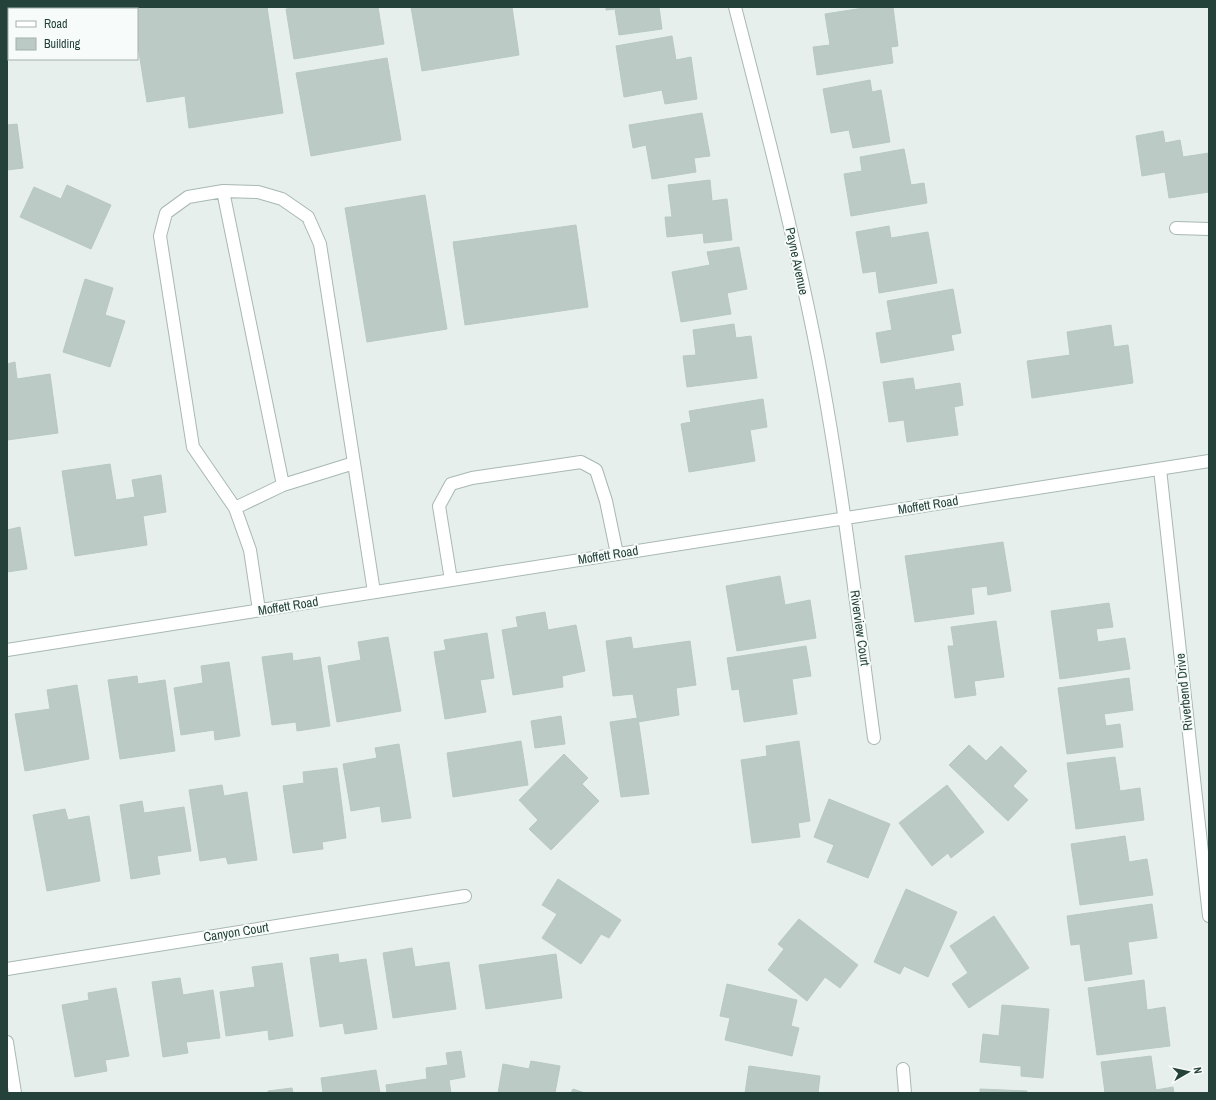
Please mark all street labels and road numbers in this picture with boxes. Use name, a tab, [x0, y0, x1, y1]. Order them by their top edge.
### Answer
street label: Payne Avenue	[782, 226, 812, 296]
street label: Moffett Road	[897, 492, 959, 518]
street label: Moffett Road	[577, 542, 639, 568]
street label: Riverview Court	[846, 589, 874, 667]
street label: Moffett Road	[257, 593, 319, 619]
street label: Riverbend Drive	[1171, 652, 1197, 731]
street label: Canyon Court	[202, 918, 270, 946]

